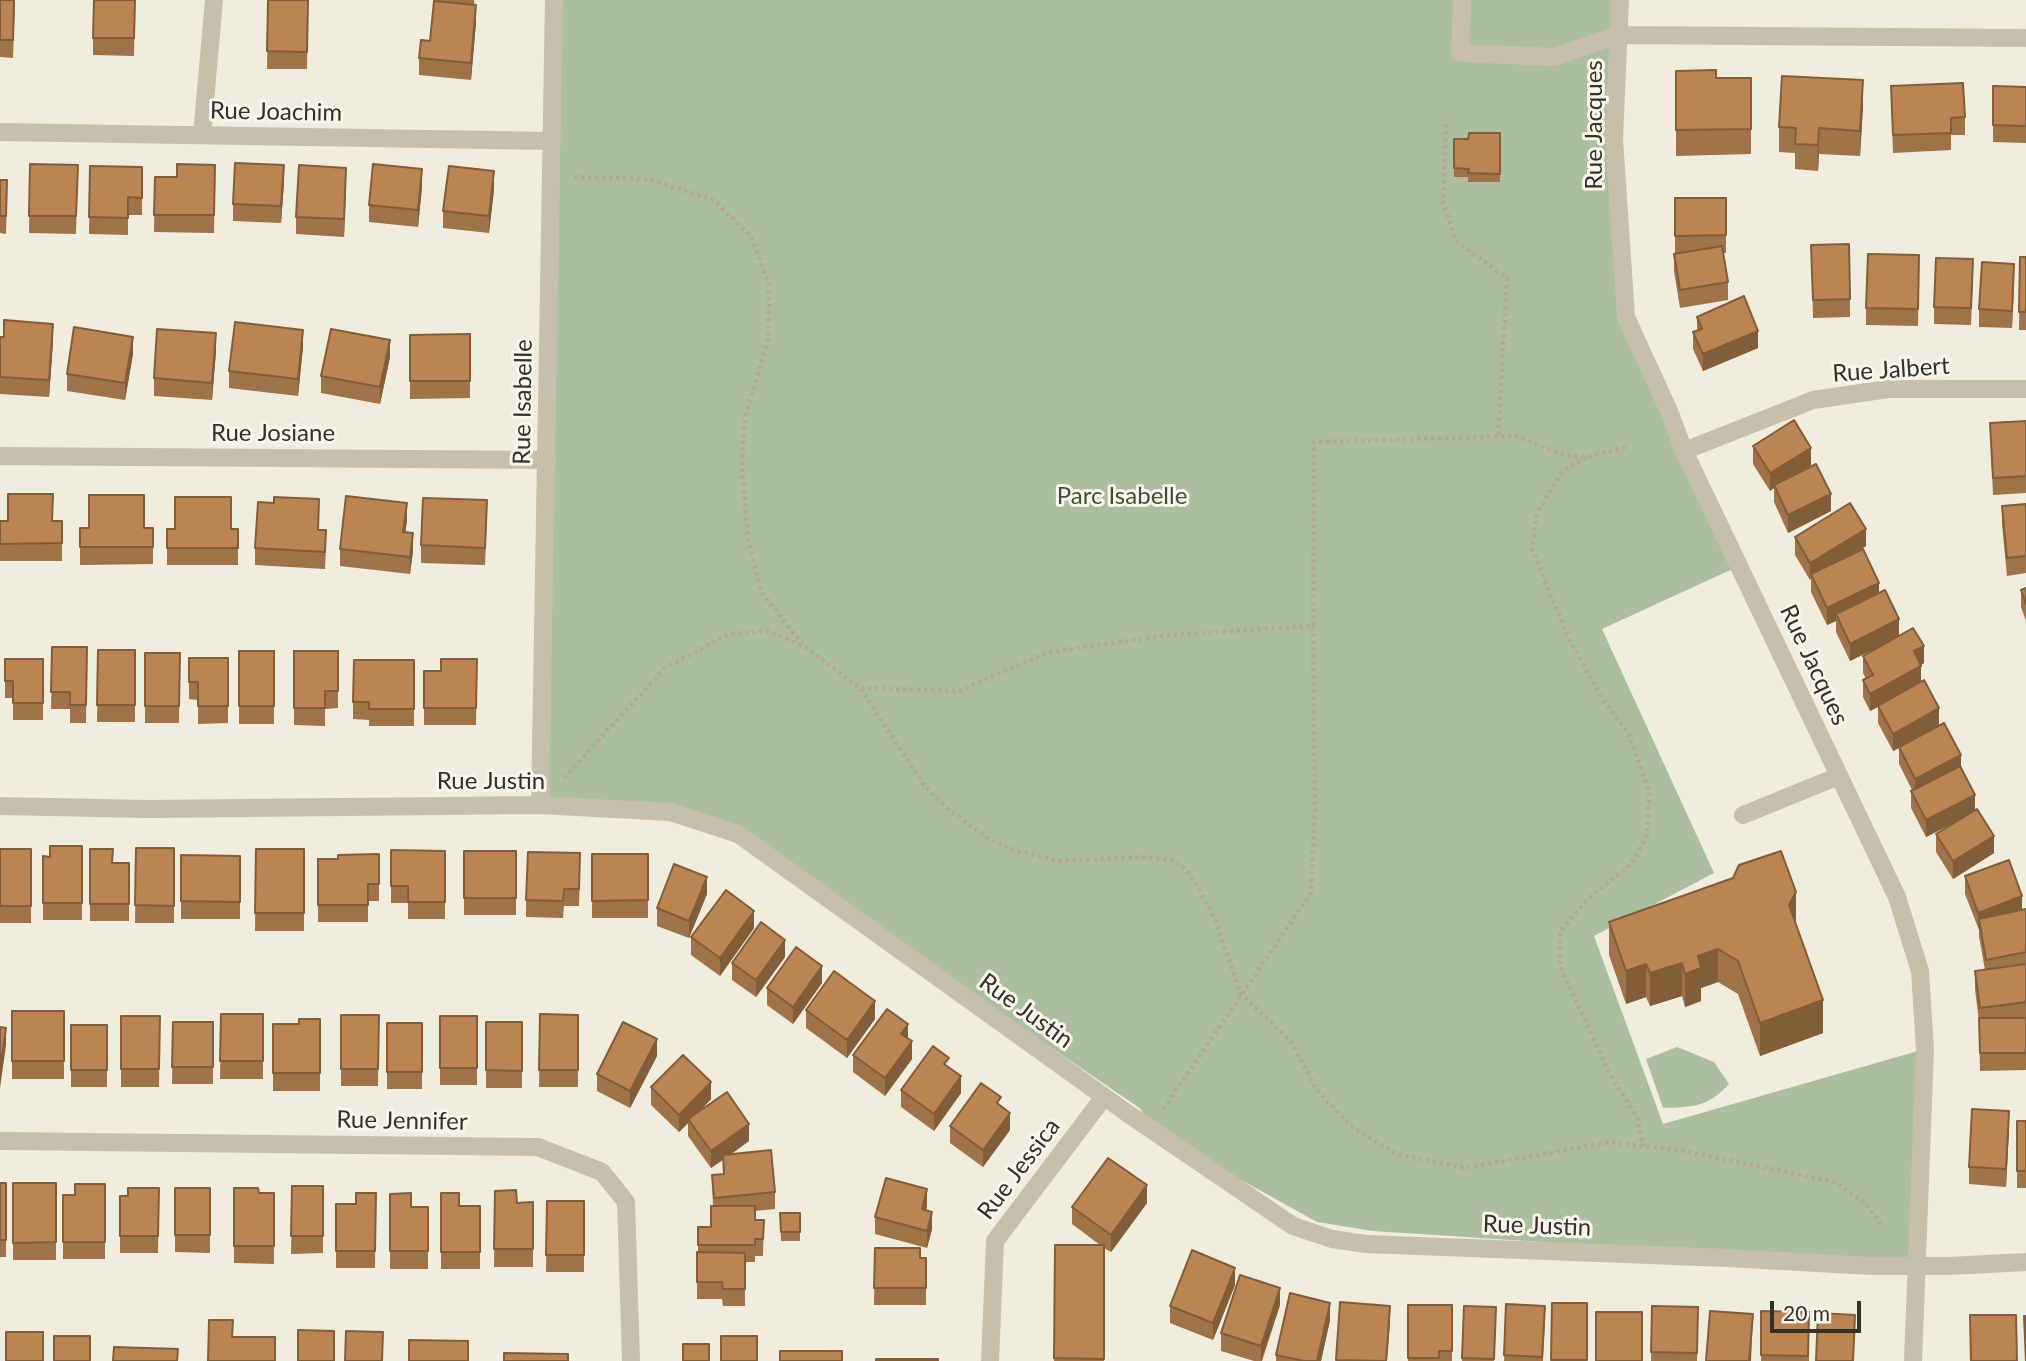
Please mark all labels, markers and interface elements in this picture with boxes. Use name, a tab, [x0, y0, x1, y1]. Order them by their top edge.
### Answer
street label: Rue Jacques	[1580, 60, 1608, 190]
street label: Rue Joachim	[210, 96, 342, 128]
street label: Rue Isabelle	[508, 339, 538, 465]
street label: Rue Jalbert	[1831, 352, 1951, 388]
street label: Rue Josiane	[211, 419, 335, 447]
park label: Parc Isabelle	[1057, 482, 1187, 510]
street label: Rue Jacques	[1774, 600, 1854, 730]
street label: Rue Justin	[437, 767, 545, 795]
street label: Rue Justin	[974, 967, 1078, 1055]
street label: Rue Jennifer	[336, 1105, 468, 1137]
street label: Rue Jessica	[972, 1113, 1066, 1225]
street label: Rue Justin	[1482, 1210, 1592, 1242]
scale bar	[1774, 1288, 1865, 1332]
text: 20 m	[1783, 1300, 1830, 1325]

